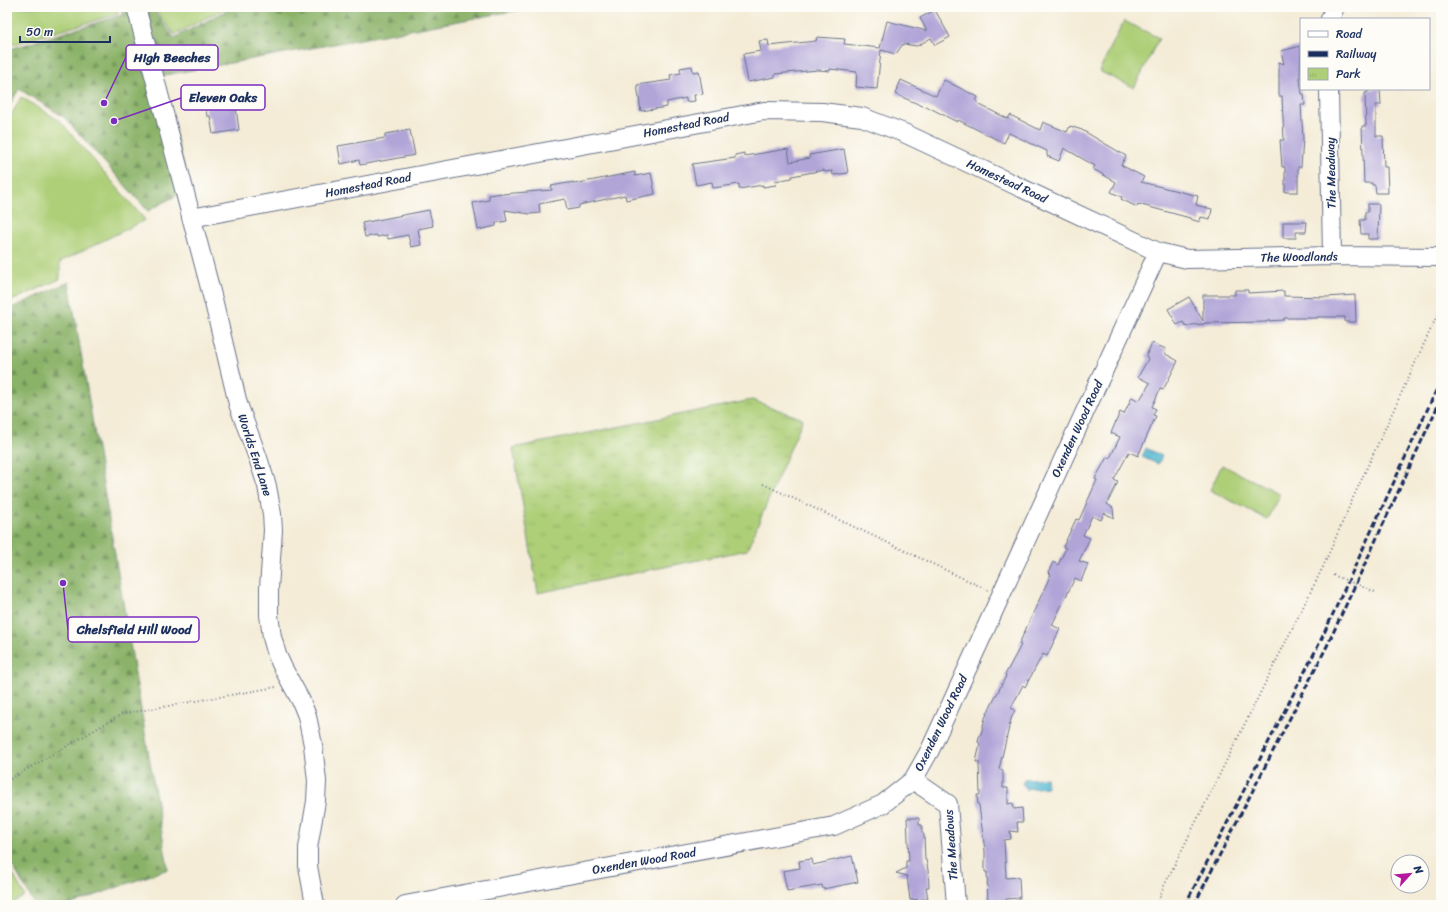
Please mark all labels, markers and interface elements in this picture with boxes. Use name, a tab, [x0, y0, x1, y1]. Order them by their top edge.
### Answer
scale bar	[20, 18, 110, 44]
legend	[1300, 18, 1430, 90]
text: 50 m	[26, 21, 53, 43]
text: Road	[1336, 23, 1363, 45]
text: Railway	[1336, 43, 1377, 65]
callout: High Beeches	[126, 45, 218, 70]
text: High Beeches	[133, 46, 211, 69]
text: Park	[1336, 63, 1361, 85]
callout: Eleven Oaks	[181, 85, 265, 110]
text: Eleven Oaks	[189, 86, 258, 109]
street label: Homestead Road	[641, 106, 732, 144]
street label: The Meadway	[1319, 136, 1343, 209]
street label: Homestead Road	[963, 153, 1052, 210]
street label: Homestead Road	[323, 166, 414, 204]
street label: The Woodlands	[1260, 245, 1338, 269]
street label: Oxenden Wood Road	[1045, 376, 1109, 481]
street label: Worlds End Lane	[231, 411, 279, 499]
callout: Chelsfield Hill Wood	[68, 617, 199, 642]
text: Chelsfield Hill Wood	[76, 618, 193, 641]
street label: Oxenden Wood Road	[908, 670, 974, 775]
street label: The Meadows	[938, 808, 964, 881]
street label: Oxenden Wood Road	[590, 841, 698, 881]
north arrow	[1390, 854, 1430, 894]
text: N	[1408, 861, 1429, 878]

